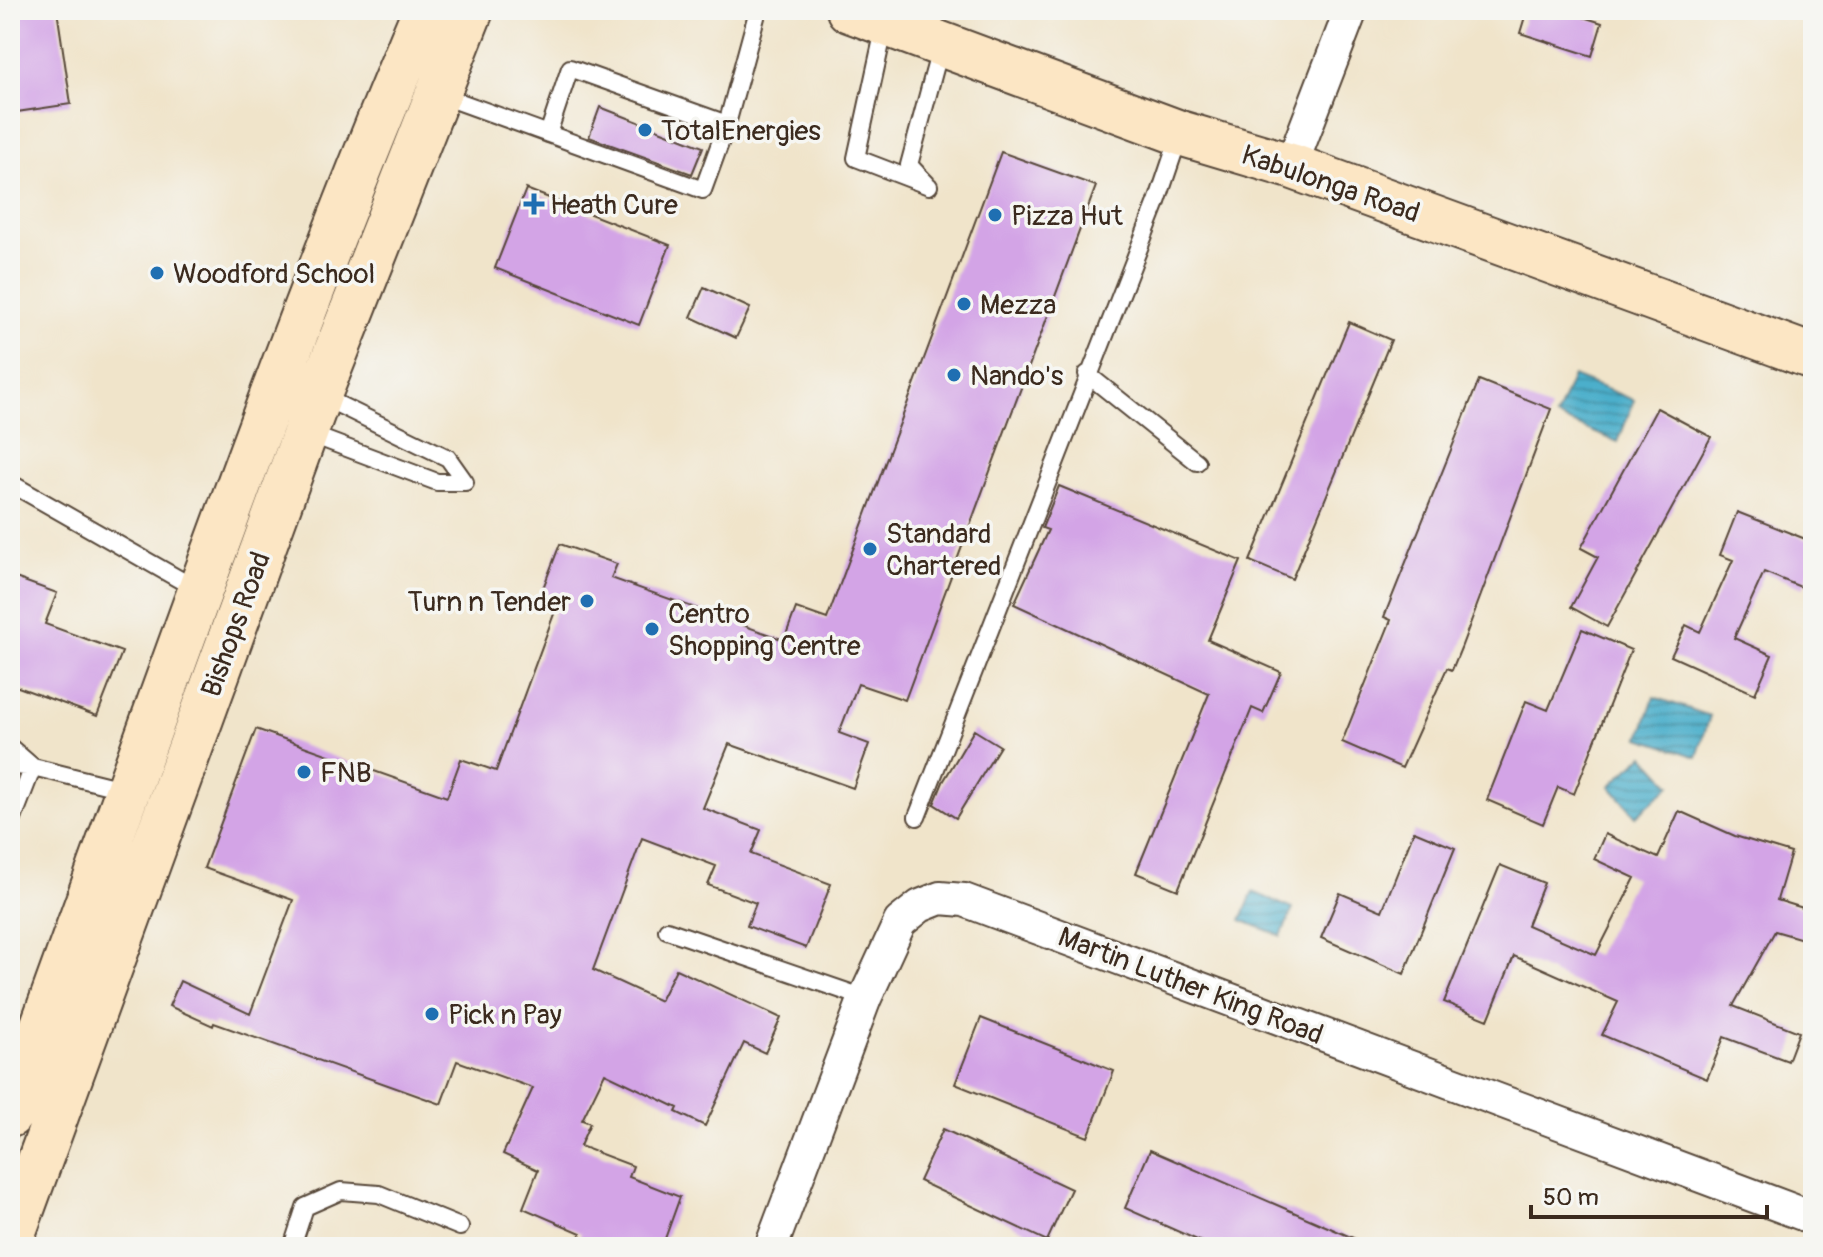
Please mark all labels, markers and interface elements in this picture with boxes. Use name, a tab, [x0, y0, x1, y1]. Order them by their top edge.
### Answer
place label: TotalEnergies	[661, 114, 821, 149]
marker: TotalEnergies	[636, 121, 654, 139]
street label: Kabulonga Road	[1237, 138, 1424, 231]
place label: Heath Cure	[550, 188, 678, 223]
marker: Heath Cure	[525, 195, 543, 213]
place label: Pizza Hut	[1011, 199, 1124, 234]
marker: Pizza Hut	[986, 206, 1004, 224]
place label: Woodford School	[173, 257, 375, 292]
marker: Woodford School	[148, 264, 166, 282]
place label: Mezza	[980, 288, 1056, 323]
marker: Mezza	[955, 295, 973, 313]
place label: Nando's	[970, 359, 1064, 394]
marker: Nando's	[945, 366, 963, 384]
place label: Standard Chartered	[886, 517, 1001, 584]
marker: Standard Chartered	[861, 540, 879, 558]
street label: Bishops Road	[194, 547, 279, 702]
place label: Turn n Tender	[408, 585, 571, 620]
marker: Turn n Tender	[578, 592, 596, 610]
place label: Centro Shopping Centre	[668, 597, 861, 664]
marker: Centro Shopping Centre	[643, 620, 661, 638]
place label: FNB	[320, 756, 372, 791]
marker: FNB	[295, 763, 313, 781]
street label: Martin Luther King Road	[1053, 920, 1328, 1053]
place label: Pick n Pay	[448, 998, 562, 1033]
marker: Pick n Pay	[423, 1005, 441, 1023]
scale bar	[1531, 1169, 1767, 1219]
text: 50 m	[1543, 1183, 1599, 1212]

